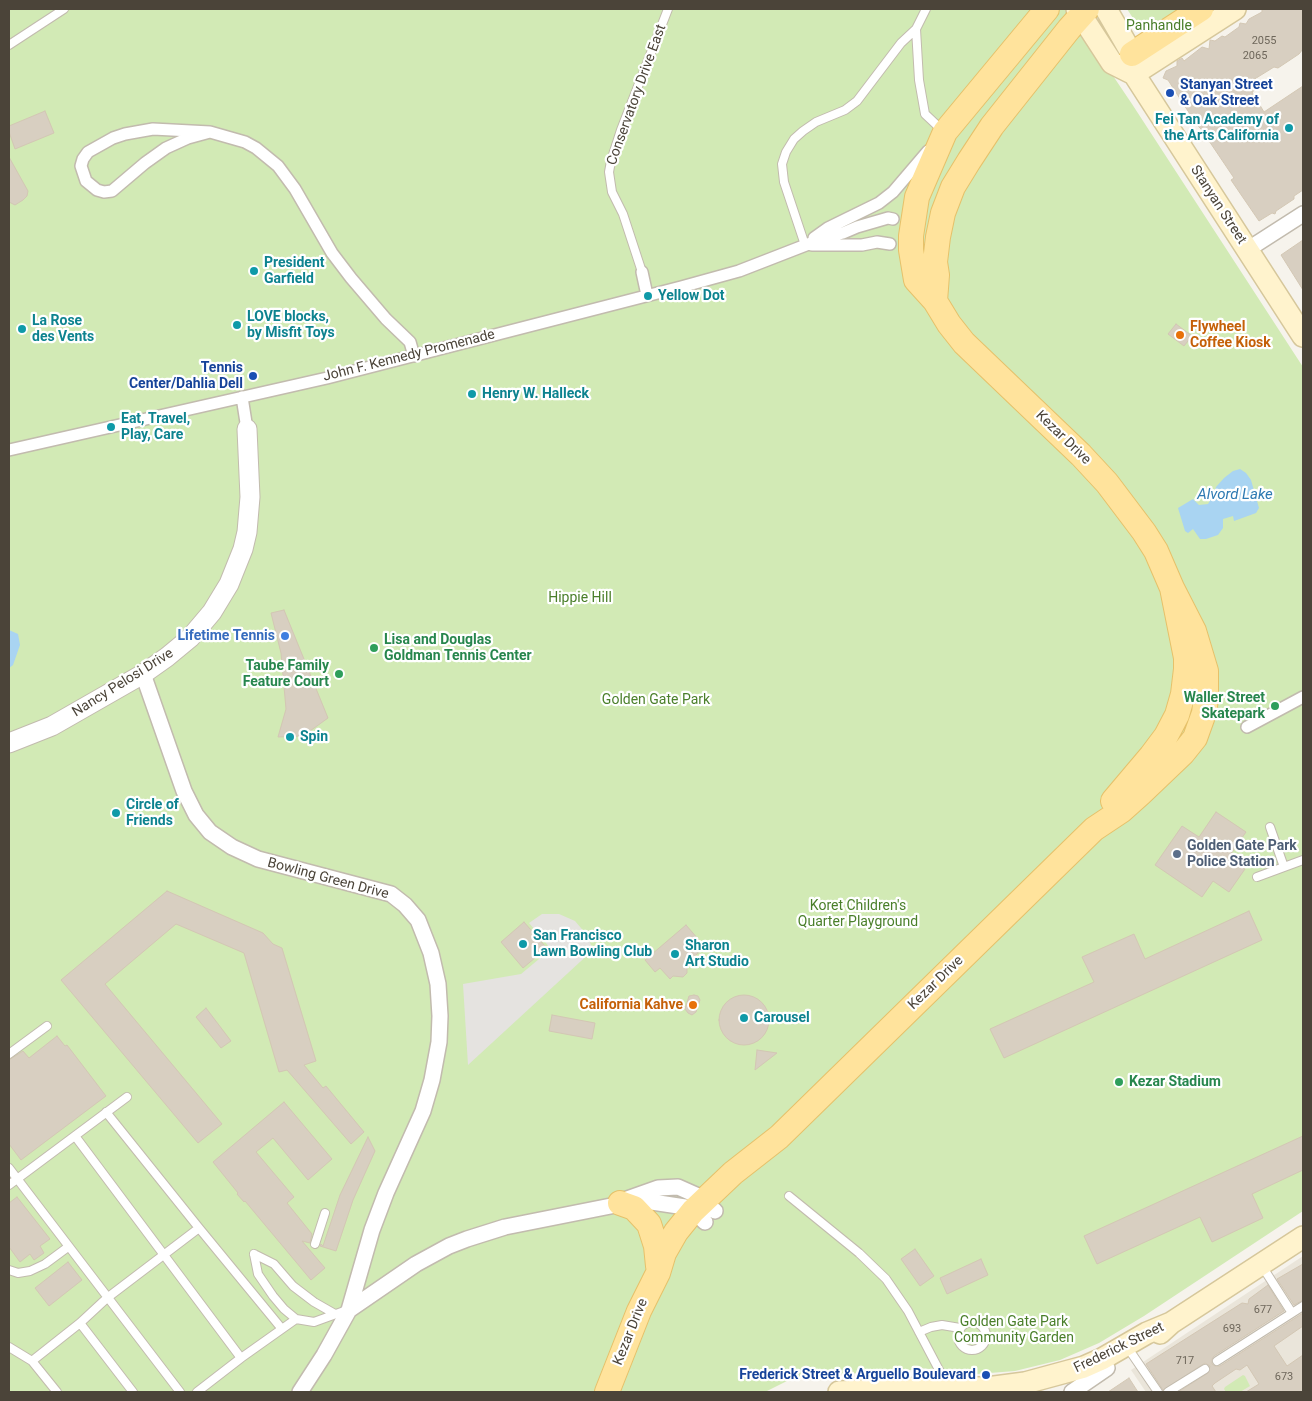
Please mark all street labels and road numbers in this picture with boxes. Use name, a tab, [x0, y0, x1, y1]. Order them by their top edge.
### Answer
street label: Conservatory Drive East	[604, 22, 670, 168]
street label: Stanyan Street	[1186, 162, 1250, 248]
street label: John F. Kennedy Promenade	[321, 326, 497, 386]
street label: Kezar Drive	[1032, 408, 1094, 468]
street label: Nancy Pelosi Drive	[69, 645, 177, 721]
street label: Bowling Green Drive	[266, 855, 390, 903]
street label: Kezar Drive	[905, 953, 967, 1013]
street label: Kezar Drive	[610, 1296, 652, 1368]
street label: Frederick Street	[1071, 1319, 1167, 1377]

